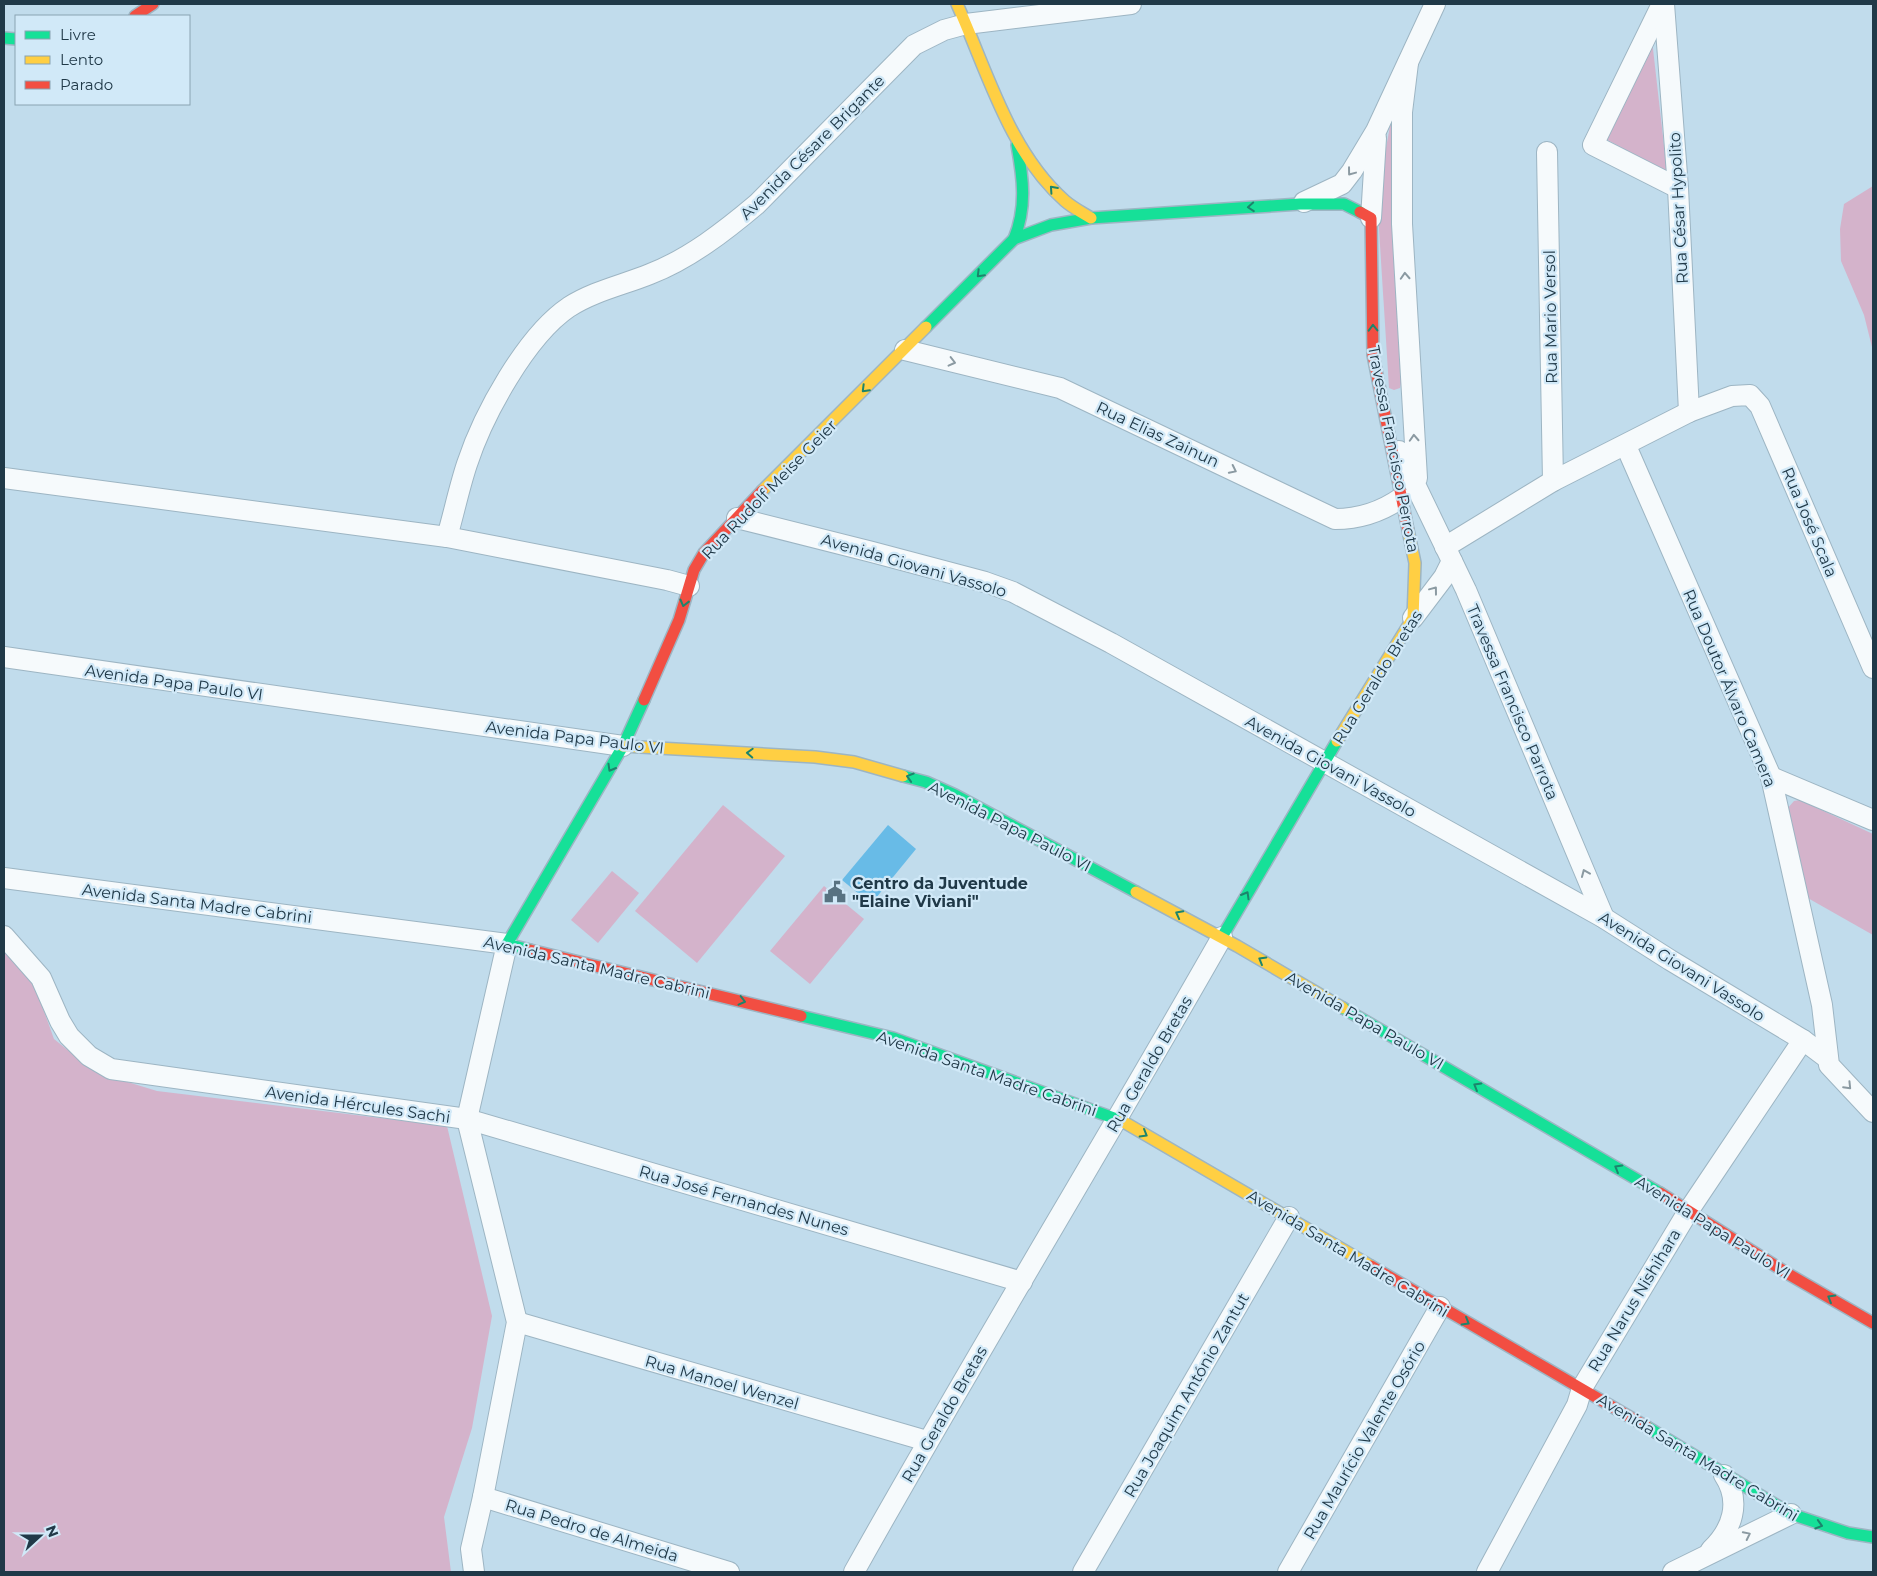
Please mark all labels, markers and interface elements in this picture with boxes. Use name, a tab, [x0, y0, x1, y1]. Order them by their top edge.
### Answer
legend	[15, 15, 190, 105]
text: Livre	[60, 25, 96, 44]
text: Lento	[60, 50, 103, 69]
street label: Avenida Césare Brigante	[736, 71, 889, 224]
text: Parado	[60, 75, 113, 94]
street label: Rua César Hypolito	[1665, 132, 1692, 284]
one-way arrow	[1348, 166, 1357, 176]
one-way arrow	[1049, 185, 1058, 194]
one-way arrow	[1247, 202, 1255, 213]
street label: Rua Mario Versol	[1540, 250, 1561, 384]
one-way arrow	[977, 268, 986, 277]
one-way arrow	[1400, 271, 1411, 279]
one-way arrow	[1368, 324, 1378, 332]
street label: Travessa Francisco Perrota	[1364, 344, 1423, 554]
one-way arrow	[948, 356, 957, 367]
one-way arrow	[862, 383, 871, 392]
street label: Rua Elias Zainun	[1093, 398, 1222, 471]
street label: Rua Rudolf Meise Geier	[698, 416, 841, 563]
one-way arrow	[1409, 434, 1420, 442]
one-way arrow	[1228, 464, 1237, 474]
street label: Rua José Scala	[1778, 464, 1841, 580]
street label: Avenida Giovani Vassolo	[819, 530, 1009, 601]
one-way arrow	[1428, 586, 1437, 596]
street label: Rua Doutor Álvaro Camera	[1679, 586, 1780, 790]
one-way arrow	[679, 599, 689, 607]
street label: Travessa Francisco Parrota	[1463, 602, 1562, 803]
street label: Rua Geraldo Bretas	[1329, 607, 1426, 748]
street label: Avenida Papa Paulo VI	[84, 661, 264, 704]
street label: Avenida Giovani Vassolo	[1242, 712, 1419, 821]
street label: Avenida Papa Paulo VI	[485, 717, 665, 758]
one-way arrow	[745, 748, 753, 759]
one-way arrow	[607, 762, 617, 771]
one-way arrow	[906, 773, 914, 783]
street label: Avenida Papa Paulo VI	[925, 777, 1094, 876]
one-way arrow	[1581, 869, 1592, 878]
place label: Centro da Juventude "Elaine Viviani"	[852, 874, 1028, 911]
public building icon: Centro da Juventude "Elaine Viviani"	[822, 879, 848, 905]
street label: Avenida Santa Madre Cabrini	[81, 880, 313, 927]
one-way arrow	[1240, 892, 1250, 901]
street label: Avenida Giovani Vassolo	[1595, 907, 1768, 1025]
one-way arrow	[1175, 910, 1184, 920]
street label: Avenida Santa Madre Cabrini	[482, 932, 712, 1003]
one-way arrow	[1258, 956, 1267, 966]
street label: Avenida Papa Paulo VI	[1282, 967, 1447, 1074]
street label: Rua Geraldo Bretas	[1103, 993, 1196, 1136]
one-way arrow	[737, 995, 746, 1006]
street label: Avenida Santa Madre Cabrini	[874, 1027, 1099, 1120]
one-way arrow	[1842, 1080, 1851, 1089]
street label: Avenida Hércules Sachi	[264, 1082, 452, 1127]
one-way arrow	[1474, 1082, 1483, 1092]
one-way arrow	[1139, 1127, 1148, 1137]
street label: Rua José Fernandes Nunes	[637, 1161, 851, 1240]
one-way arrow	[1614, 1164, 1623, 1174]
street label: Avenida Papa Paulo VI	[1632, 1172, 1794, 1283]
street label: Avenida Santa Madre Cabrini	[1244, 1186, 1452, 1321]
street label: Rua Narus Nishihara	[1584, 1225, 1685, 1375]
street label: Rua Joaquim António Zantut	[1120, 1289, 1253, 1501]
one-way arrow	[1827, 1295, 1836, 1305]
one-way arrow	[1460, 1316, 1469, 1326]
street label: Rua Maurício Valente Osório	[1300, 1338, 1429, 1543]
street label: Rua Geraldo Bretas	[898, 1343, 991, 1486]
street label: Rua Manoel Wenzel	[643, 1351, 801, 1414]
street label: Avenida Santa Madre Cabrini	[1594, 1390, 1802, 1525]
street label: Rua Pedro de Almeida	[503, 1495, 681, 1566]
north arrow	[15, 1511, 65, 1561]
one-way arrow	[1814, 1519, 1822, 1529]
text: N	[42, 1523, 63, 1540]
one-way arrow	[1742, 1531, 1751, 1542]

